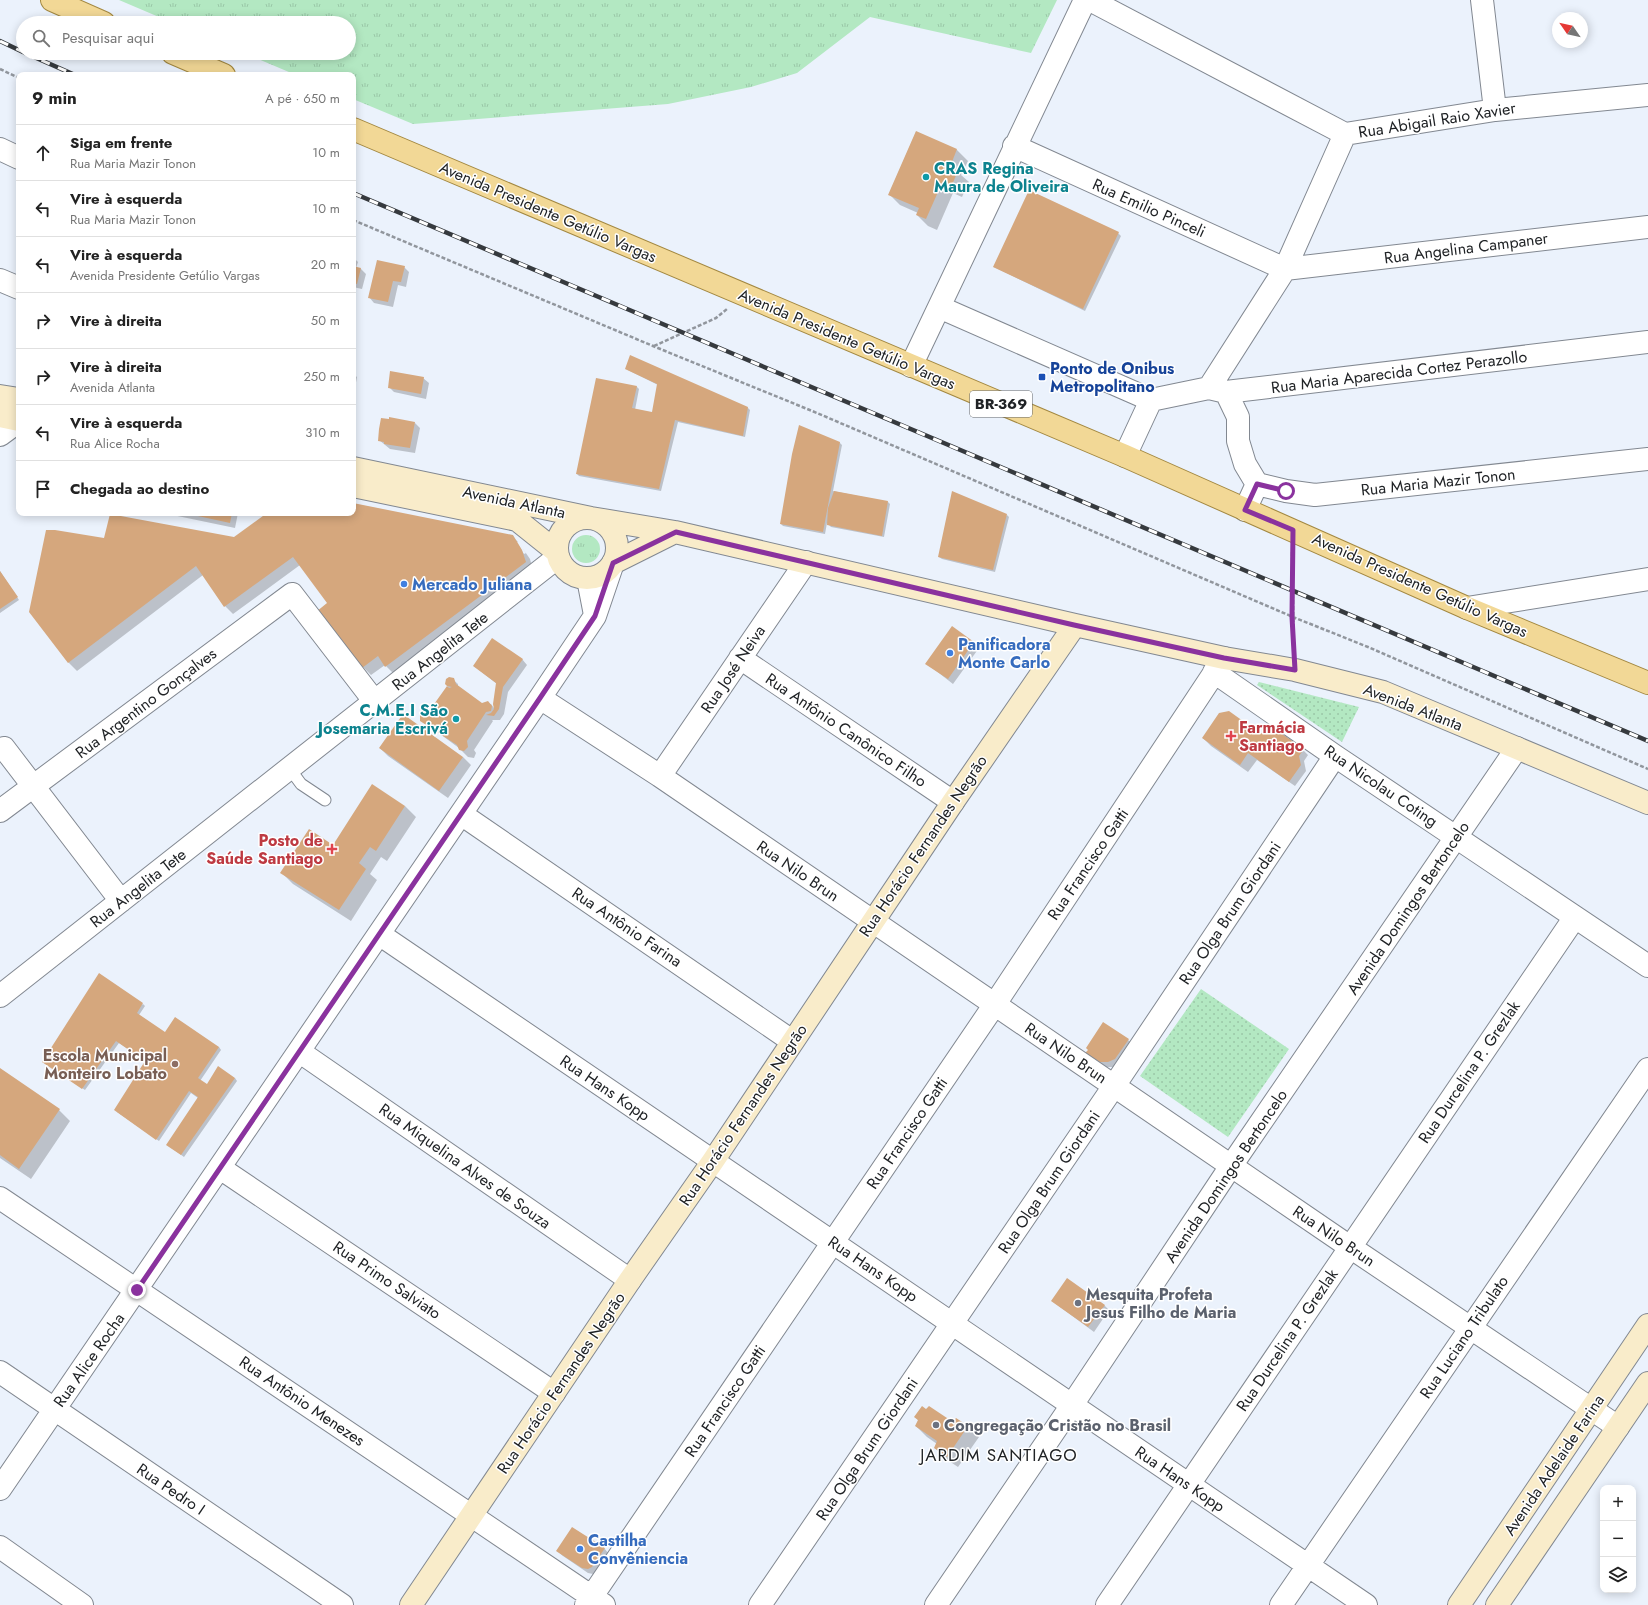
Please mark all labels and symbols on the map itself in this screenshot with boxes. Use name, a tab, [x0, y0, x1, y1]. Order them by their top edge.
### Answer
north arrow	[1552, 12, 1588, 48]
street label: Rua Abigail Raio Xavier	[1357, 96, 1518, 144]
street label: Avenida Presidente Getúlio Vargas	[436, 156, 660, 268]
place label: CRAS Regina Maura de Oliveira	[934, 157, 1069, 198]
marker: CRAS Regina Maura de Oliveira	[921, 172, 931, 182]
street label: Rua Emilio Pinceli	[1089, 173, 1209, 243]
street label: Rua Angelina Campaner	[1383, 226, 1550, 269]
street label: Avenida Presidente Getúlio Vargas	[735, 283, 959, 395]
street label: Rua Maria Aparecida Cortez Perazollo	[1270, 345, 1529, 399]
place label: Ponto de Onibus Metropolitano	[1050, 357, 1174, 398]
marker: Ponto de Onibus Metropolitano	[1037, 372, 1047, 382]
road number: BR-369	[970, 391, 1032, 417]
street label: Rua Maria Mazir Tonon	[1360, 462, 1516, 502]
street label: Avenida Atlanta	[460, 480, 568, 524]
route start	[1277, 482, 1295, 500]
street label: Avenida Presidente Getúlio Vargas	[1309, 527, 1531, 643]
place label: Mercado Juliana	[412, 573, 532, 596]
marker: Mercado Juliana	[399, 579, 409, 589]
street label: Rua Angelita Tete	[387, 606, 493, 696]
street label: Rua José Neiva	[695, 621, 771, 717]
place label: Panificadora Monte Carlo	[958, 633, 1051, 674]
street label: Rua Argentino Gonçalves	[71, 642, 221, 764]
marker: Panificadora Monte Carlo	[945, 648, 955, 658]
street label: Rua Antônio Canônico Filho	[761, 667, 931, 793]
street label: Avenida Atlanta	[1360, 678, 1466, 736]
place label: C.M.E.I São Josemaria Escrivá	[315, 699, 448, 740]
marker: C.M.E.I São Josemaria Escrivá	[451, 714, 461, 724]
place label: Farmácia Santiago	[1239, 716, 1305, 757]
marker: Farmácia Santiago	[1226, 731, 1236, 741]
street label: Rua Nicolau Coting	[1320, 739, 1442, 833]
street label: Rua Horácio Fernandes Negrão	[853, 750, 993, 941]
street label: Rua Francisco Gatti	[1042, 803, 1134, 925]
street label: Avenida Domingos Bertoncelo	[1341, 817, 1475, 999]
place label: Posto de Saúde Santiago	[206, 829, 323, 870]
street label: Rua Nilo Brun	[752, 835, 844, 907]
street label: Rua Olga Brum Giordani	[1173, 837, 1287, 989]
street label: Rua Angelita Tete	[85, 843, 191, 933]
marker: Posto de Saúde Santiago	[326, 843, 338, 855]
street label: Rua Antônio Farina	[567, 882, 687, 972]
street label: Rua Durcelina P. Grezlak	[1413, 995, 1526, 1148]
street label: Rua Nilo Brun	[1020, 1017, 1112, 1089]
street label: Rua Horácio Fernandes Negrão	[673, 1019, 813, 1210]
place label: Escola Municipal Monteiro Lobato	[43, 1044, 167, 1085]
street label: Rua Hans Kopp	[555, 1049, 655, 1127]
marker: Escola Municipal Monteiro Lobato	[170, 1059, 180, 1069]
street label: Rua Francisco Gatti	[861, 1072, 953, 1194]
street label: Avenida Domingos Bertoncelo	[1159, 1085, 1293, 1267]
street label: Rua Miquelina Alves de Souza	[374, 1098, 556, 1234]
street label: Rua Olga Brum Giordani	[992, 1106, 1106, 1258]
street label: Rua Nilo Brun	[1288, 1200, 1380, 1272]
street label: Rua Hans Kopp	[823, 1230, 923, 1308]
street label: Rua Primo Salviato	[329, 1235, 446, 1325]
street label: Rua Durcelina P. Grezlak	[1231, 1263, 1344, 1416]
street label: Rua Luciano Tribulato	[1414, 1271, 1514, 1403]
route end	[128, 1281, 146, 1299]
place label: Mesquita Profeta Jesus Filho de Maria	[1083, 1283, 1236, 1324]
street label: Rua Horácio Fernandes Negrão	[491, 1287, 631, 1478]
marker: Mesquita Profeta Jesus Filho de Maria	[1073, 1298, 1083, 1308]
street label: Rua Alice Rocha	[48, 1308, 130, 1412]
street label: Rua Francisco Gatti	[679, 1340, 771, 1462]
street label: Rua Antônio Menezes	[235, 1350, 369, 1452]
street label: Rua Olga Brum Giordani	[810, 1373, 924, 1525]
street label: Avenida Adelaide Farina	[1498, 1390, 1610, 1540]
place label: Congregação Cristão no Brasil	[944, 1414, 1171, 1437]
marker: Congregação Cristão no Brasil	[931, 1420, 941, 1430]
street label: Rua Hans Kopp	[1130, 1440, 1230, 1518]
district label: JARDIM SANTIAGO	[918, 1443, 1078, 1467]
street label: Rua Pedro I	[132, 1458, 210, 1520]
place label: Castilha Convêniencia	[588, 1529, 688, 1570]
marker: Castilha Convêniencia	[575, 1544, 585, 1554]

